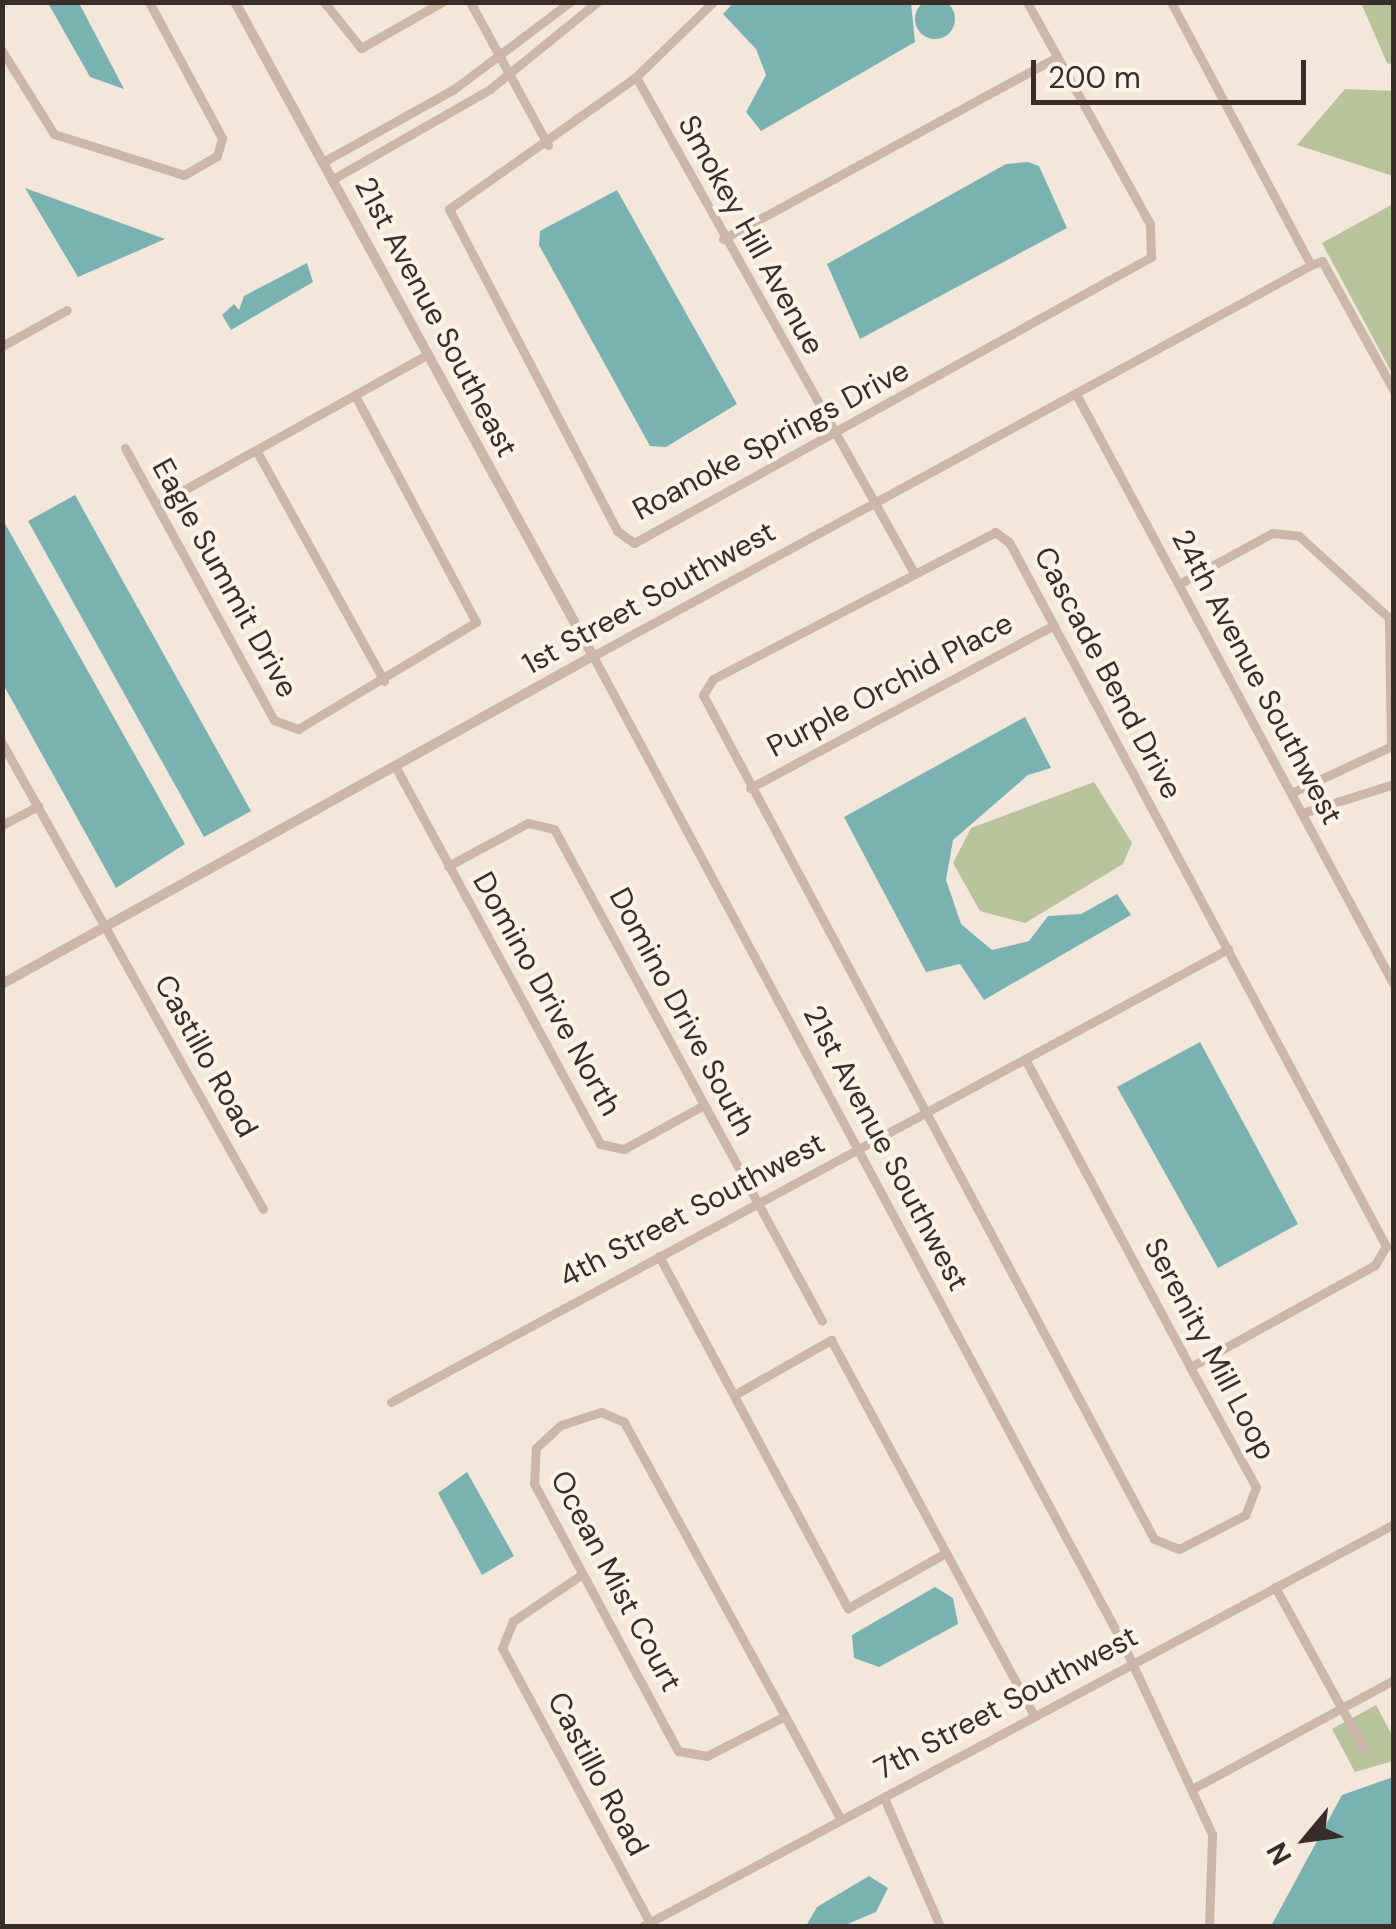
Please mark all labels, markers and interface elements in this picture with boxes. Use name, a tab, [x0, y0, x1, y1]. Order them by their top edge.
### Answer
scale bar	[1036, 40, 1311, 102]
text: 200 m	[1048, 58, 1141, 97]
street label: Smokey Hill Avenue	[670, 109, 832, 361]
street label: 21st Avenue Southeast	[347, 171, 525, 463]
street label: Roanoke Springs Drive	[627, 352, 915, 528]
street label: Eagle Summit Drive	[144, 452, 306, 704]
street label: 1st Street Southwest	[516, 514, 782, 682]
street label: 24th Avenue Southwest	[1164, 523, 1350, 831]
street label: Cascade Bend Drive	[1026, 541, 1190, 805]
street label: Purple Orchid Place	[761, 605, 1019, 765]
street label: Domino Drive North	[465, 866, 629, 1122]
street label: Domino Drive South	[601, 882, 763, 1142]
street label: Castillo Road	[147, 968, 265, 1144]
street label: 21st Avenue Southwest	[796, 999, 976, 1297]
street label: 4th Street Southwest	[553, 1125, 831, 1295]
street label: Serenity Mill Loop	[1136, 1232, 1284, 1466]
street label: Ocean Mist Court	[543, 1464, 689, 1698]
street label: 7th Street Southwest	[868, 1618, 1144, 1788]
street label: Castillo Road	[540, 1686, 656, 1862]
north arrow	[1256, 1789, 1356, 1889]
text: N	[1258, 1836, 1300, 1872]

